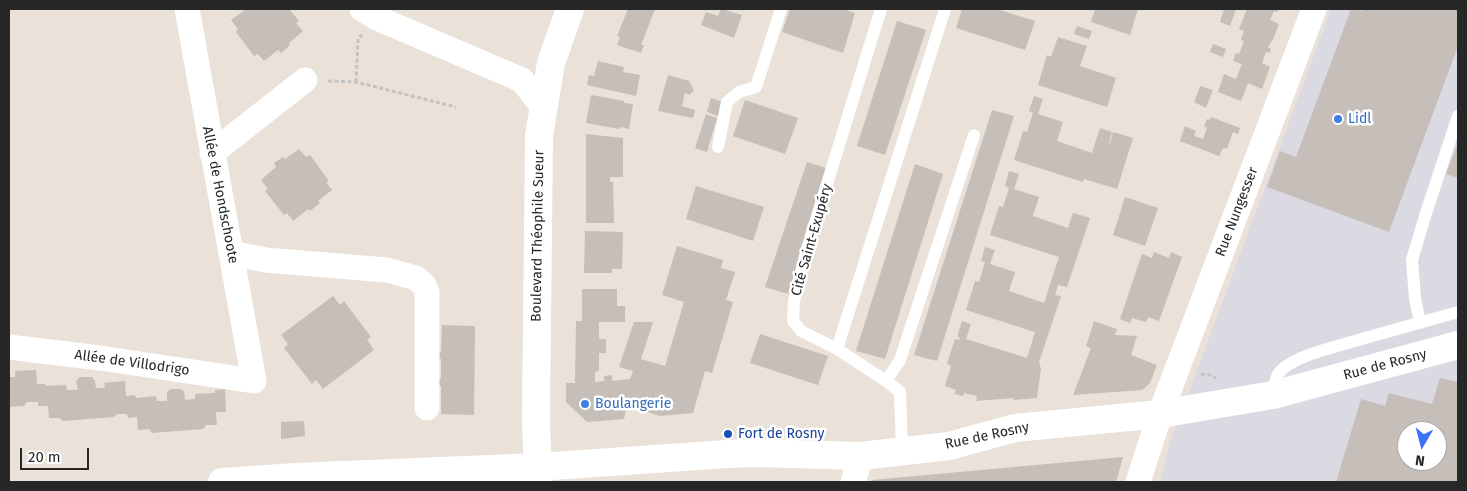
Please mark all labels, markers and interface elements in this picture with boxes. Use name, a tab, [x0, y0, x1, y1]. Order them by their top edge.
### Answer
place label: Lidl	[1348, 111, 1371, 127]
marker: Lidl	[1332, 113, 1344, 125]
street label: Allée de Hondschoote	[198, 125, 242, 265]
street label: Boulevard Théophile Sueur	[528, 150, 548, 322]
street label: Rue Nungesser	[1212, 165, 1262, 259]
street label: Cité Saint-Exupéry	[788, 182, 836, 298]
street label: Rue de Rosny	[1341, 346, 1429, 384]
street label: Allée de Villodrigo	[73, 347, 191, 379]
place label: Boulangerie	[595, 396, 671, 412]
marker: Boulangerie	[579, 398, 591, 410]
street label: Rue de Rosny	[943, 419, 1031, 453]
north arrow	[1397, 421, 1447, 471]
place label: Fort de Rosny	[738, 426, 824, 442]
marker: Fort de Rosny	[722, 428, 734, 440]
scale bar	[22, 438, 91, 470]
text: 20 m	[28, 448, 61, 466]
text: N	[1414, 451, 1426, 469]

